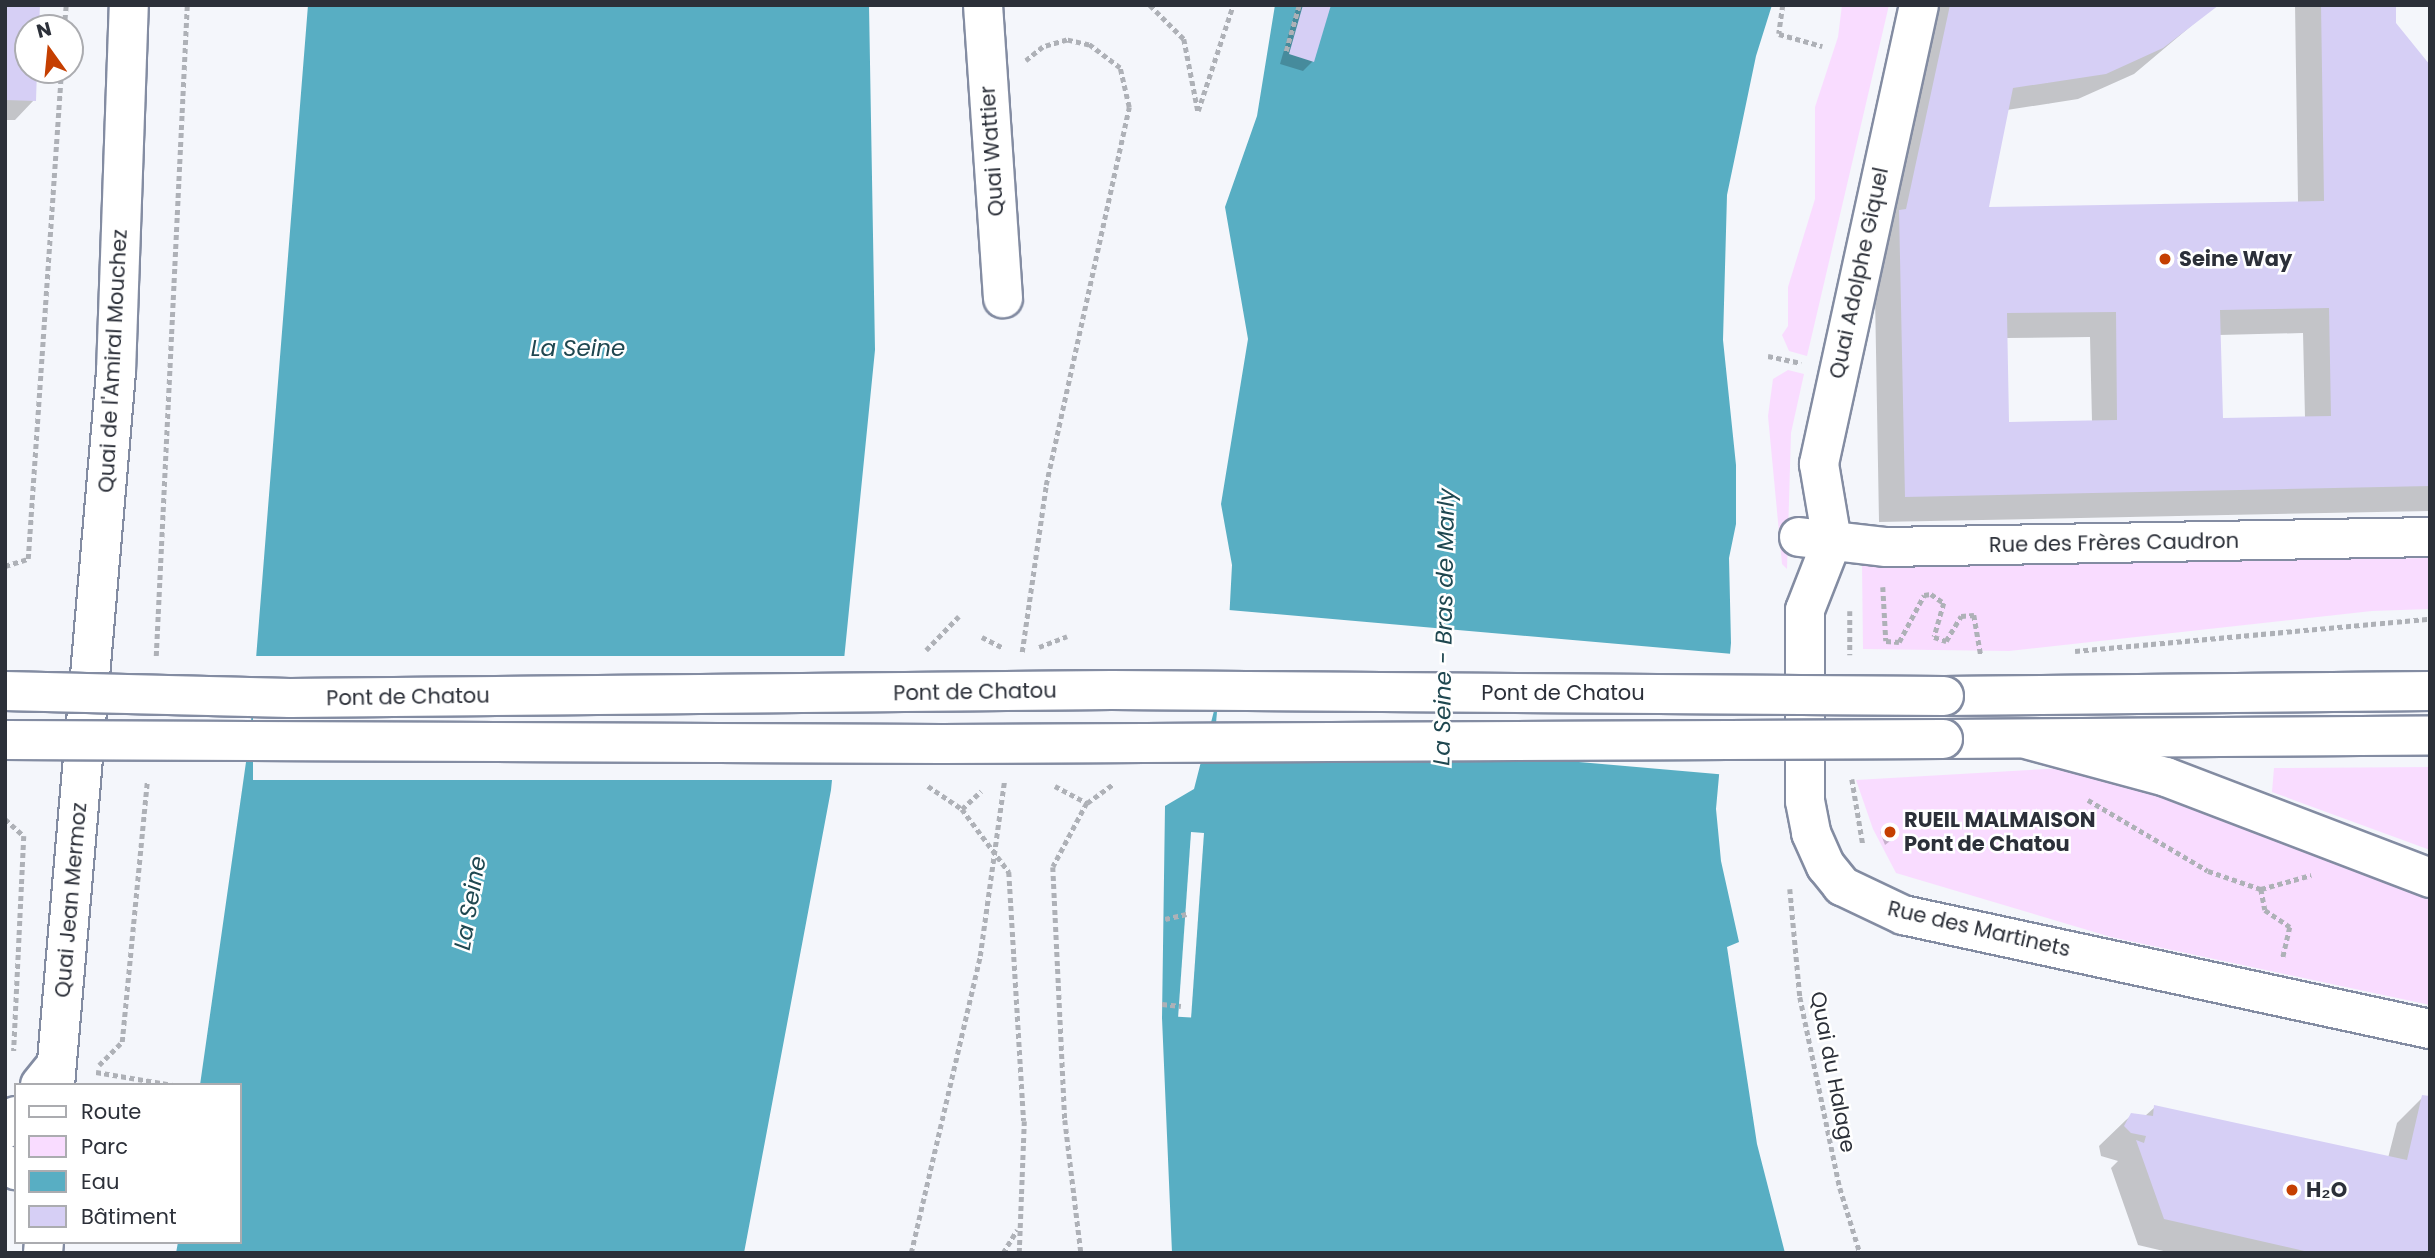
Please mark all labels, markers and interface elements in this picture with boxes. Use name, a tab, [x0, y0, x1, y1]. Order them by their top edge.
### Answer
north arrow	[14, 14, 84, 84]
text: N	[34, 15, 54, 45]
street label: Quai Wattier	[975, 85, 1009, 217]
street label: Quai Adolphe Giquel	[1824, 165, 1894, 381]
street label: Quai de l'Amiral Mouchez	[94, 229, 132, 493]
place label: Seine Way	[2179, 246, 2292, 272]
marker: Seine Way	[2157, 251, 2173, 267]
water label: La Seine	[531, 334, 625, 362]
water label: La Seine - Bras de Marly	[1428, 488, 1460, 766]
street label: Rue des Frères Caudron	[1989, 528, 2239, 558]
street label: Pont de Chatou	[893, 678, 1057, 706]
street label: Pont de Chatou	[1481, 680, 1645, 706]
street label: Pont de Chatou	[326, 683, 490, 711]
street label: Quai Jean Mermoz	[50, 801, 92, 999]
place label: RUEIL MALMAISON Pont de Chatou	[1904, 807, 2095, 857]
marker: RUEIL MALMAISON Pont de Chatou	[1882, 824, 1898, 840]
water label: La Seine	[448, 854, 492, 952]
street label: Rue des Martinets	[1885, 896, 2073, 962]
street label: Quai du Halage	[1805, 989, 1861, 1155]
legend	[14, 1083, 242, 1244]
text: Route	[81, 1097, 141, 1126]
text: Parc	[81, 1132, 128, 1161]
text: Eau	[81, 1167, 119, 1196]
place label: H₂O	[2306, 1177, 2347, 1203]
marker: H₂O	[2284, 1182, 2300, 1198]
text: Bâtiment	[81, 1202, 177, 1231]

